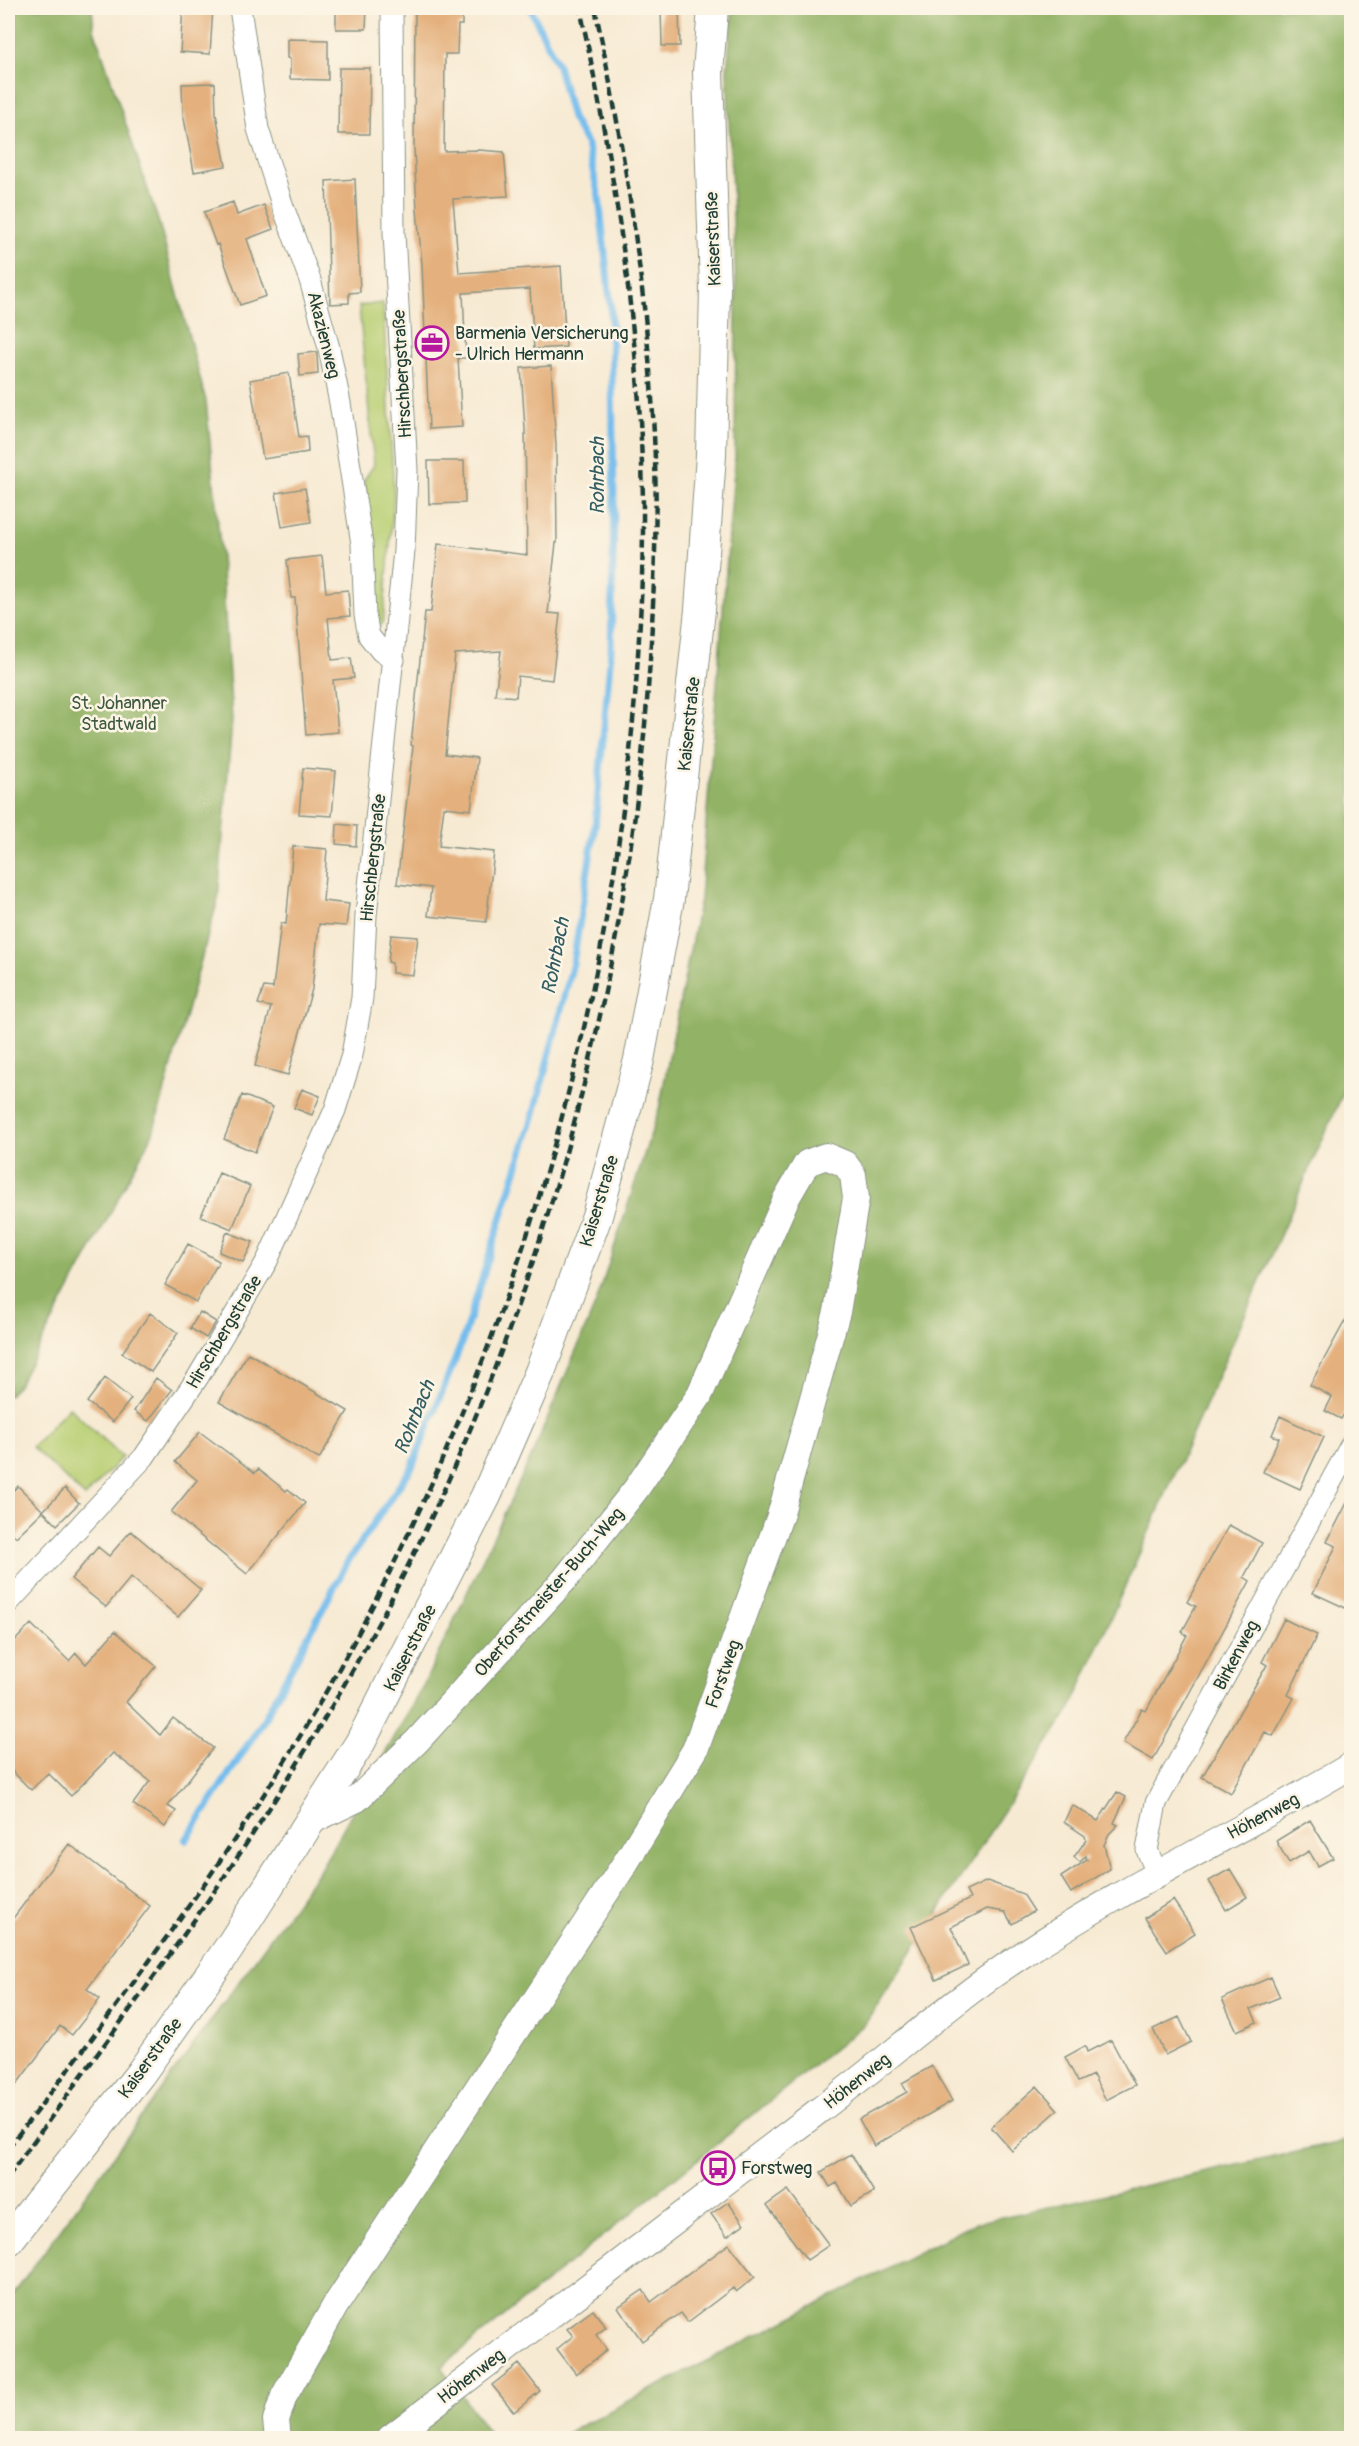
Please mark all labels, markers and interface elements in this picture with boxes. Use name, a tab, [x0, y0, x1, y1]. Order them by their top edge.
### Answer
street label: Kaiserstraße	[700, 191, 727, 287]
street label: Akazienweg	[302, 289, 345, 381]
street label: Hirschbergstraße	[388, 309, 417, 439]
place label: Barmenia Versicherung - Ulrich Hermann	[455, 322, 629, 366]
office icon: Barmenia Versicherung - Ulrich Hermann	[414, 325, 450, 361]
water label: Rohrbach	[585, 436, 610, 515]
street label: Kaiserstraße	[673, 676, 706, 772]
park label: St. Johanner Stadtwald	[71, 692, 167, 736]
street label: Hirschbergstraße	[355, 793, 392, 923]
water label: Rohrbach	[536, 914, 575, 997]
street label: Kaiserstraße	[575, 1152, 624, 1250]
street label: Hirschbergstraße	[181, 1271, 267, 1393]
water label: Rohrbach	[388, 1375, 441, 1458]
street label: Oberforstmeister-Buch-Weg	[469, 1503, 629, 1682]
street label: Kaiserstraße	[379, 1601, 442, 1696]
street label: Birkenweg	[1208, 1616, 1264, 1694]
street label: Forstweg	[700, 1637, 746, 1712]
street label: Höhenweg	[1223, 1788, 1303, 1845]
street label: Kaiserstraße	[113, 2013, 188, 2103]
street label: Höhenweg	[819, 2048, 895, 2115]
bus stop icon: Forstweg	[700, 2150, 736, 2186]
place label: Forstweg	[741, 2157, 812, 2180]
street label: Höhenweg	[433, 2344, 510, 2409]

